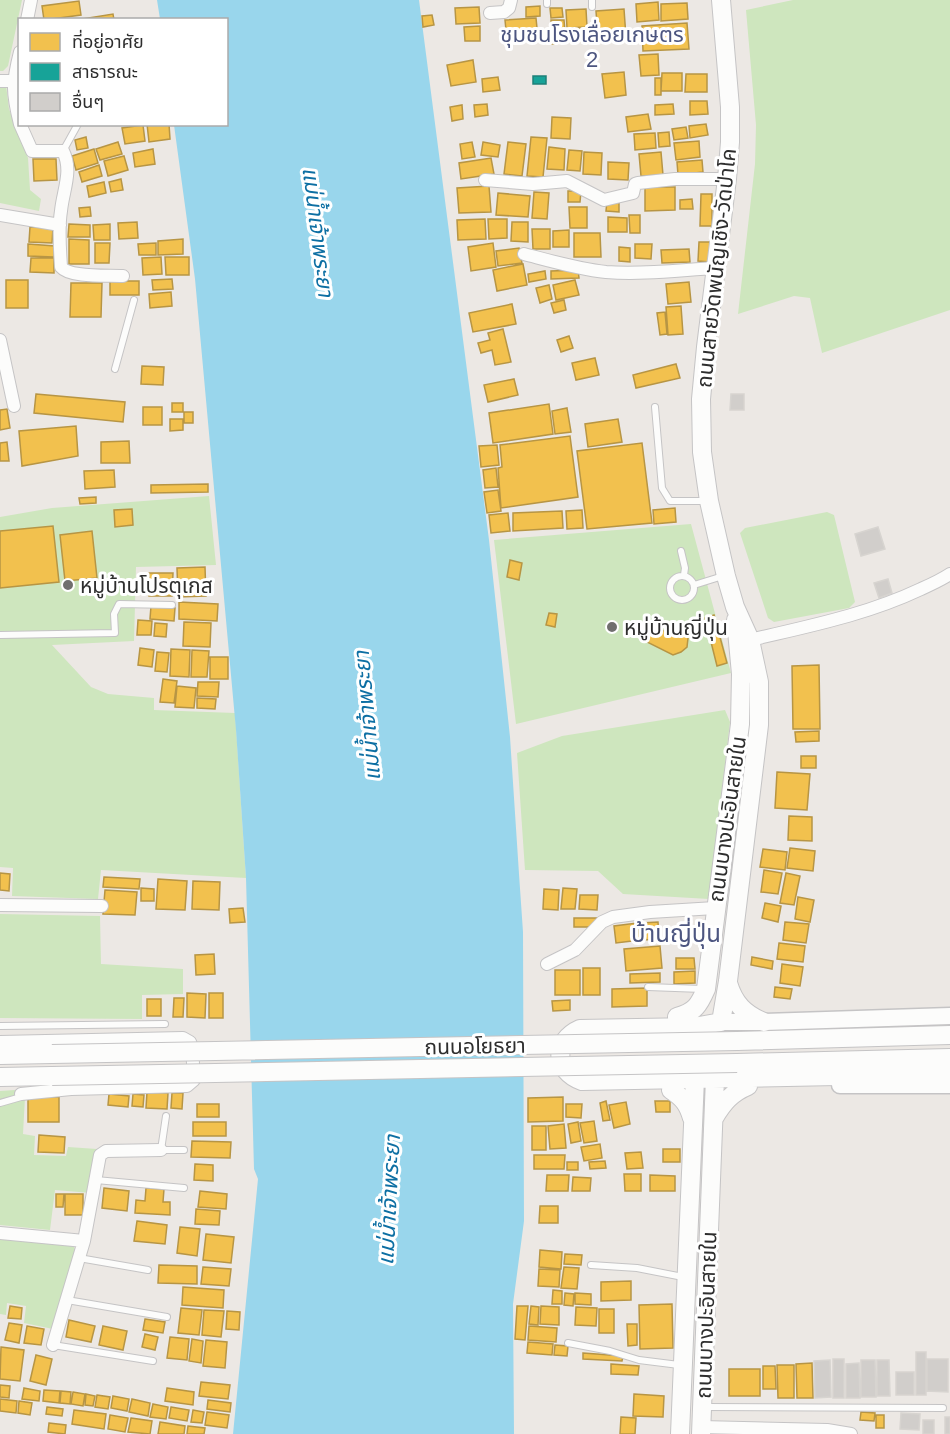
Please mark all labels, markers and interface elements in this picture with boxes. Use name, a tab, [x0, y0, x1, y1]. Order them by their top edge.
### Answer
legend	[18, 18, 228, 126]
district label: ชุมชนโรงเลื่อยเกษตร 2	[500, 19, 684, 72]
text: ที่อยู่อาศัย	[72, 29, 144, 54]
text: สาธารณะ	[72, 62, 138, 82]
text: อื่นๆ	[72, 89, 104, 112]
street label: ถนนสายวัดพนัญเชิง-วัดป่าโค	[692, 147, 740, 389]
water label: แม่น้ำเจ้าพระยา	[298, 165, 341, 299]
place label: หมู่บ้านโปรตุเกส	[80, 574, 213, 599]
marker: หมู่บ้านโปรตุเกส	[61, 578, 75, 592]
place label: หมู่บ้านญี่ปุ่น	[624, 613, 728, 641]
marker: หมู่บ้านญี่ปุ่น	[605, 620, 619, 634]
water label: แม่น้ำเจ้าพระยา	[346, 649, 385, 782]
street label: ถนนบางปะอินสายใน	[704, 734, 750, 904]
district label: บ้านญี่ปุ่น	[631, 917, 721, 949]
street label: ถนนอโยธยา	[424, 1034, 526, 1058]
water label: แม่น้ำเจ้าพระยา	[370, 1133, 405, 1266]
street label: ถนนบางปะอินสายใน	[692, 1231, 720, 1399]

